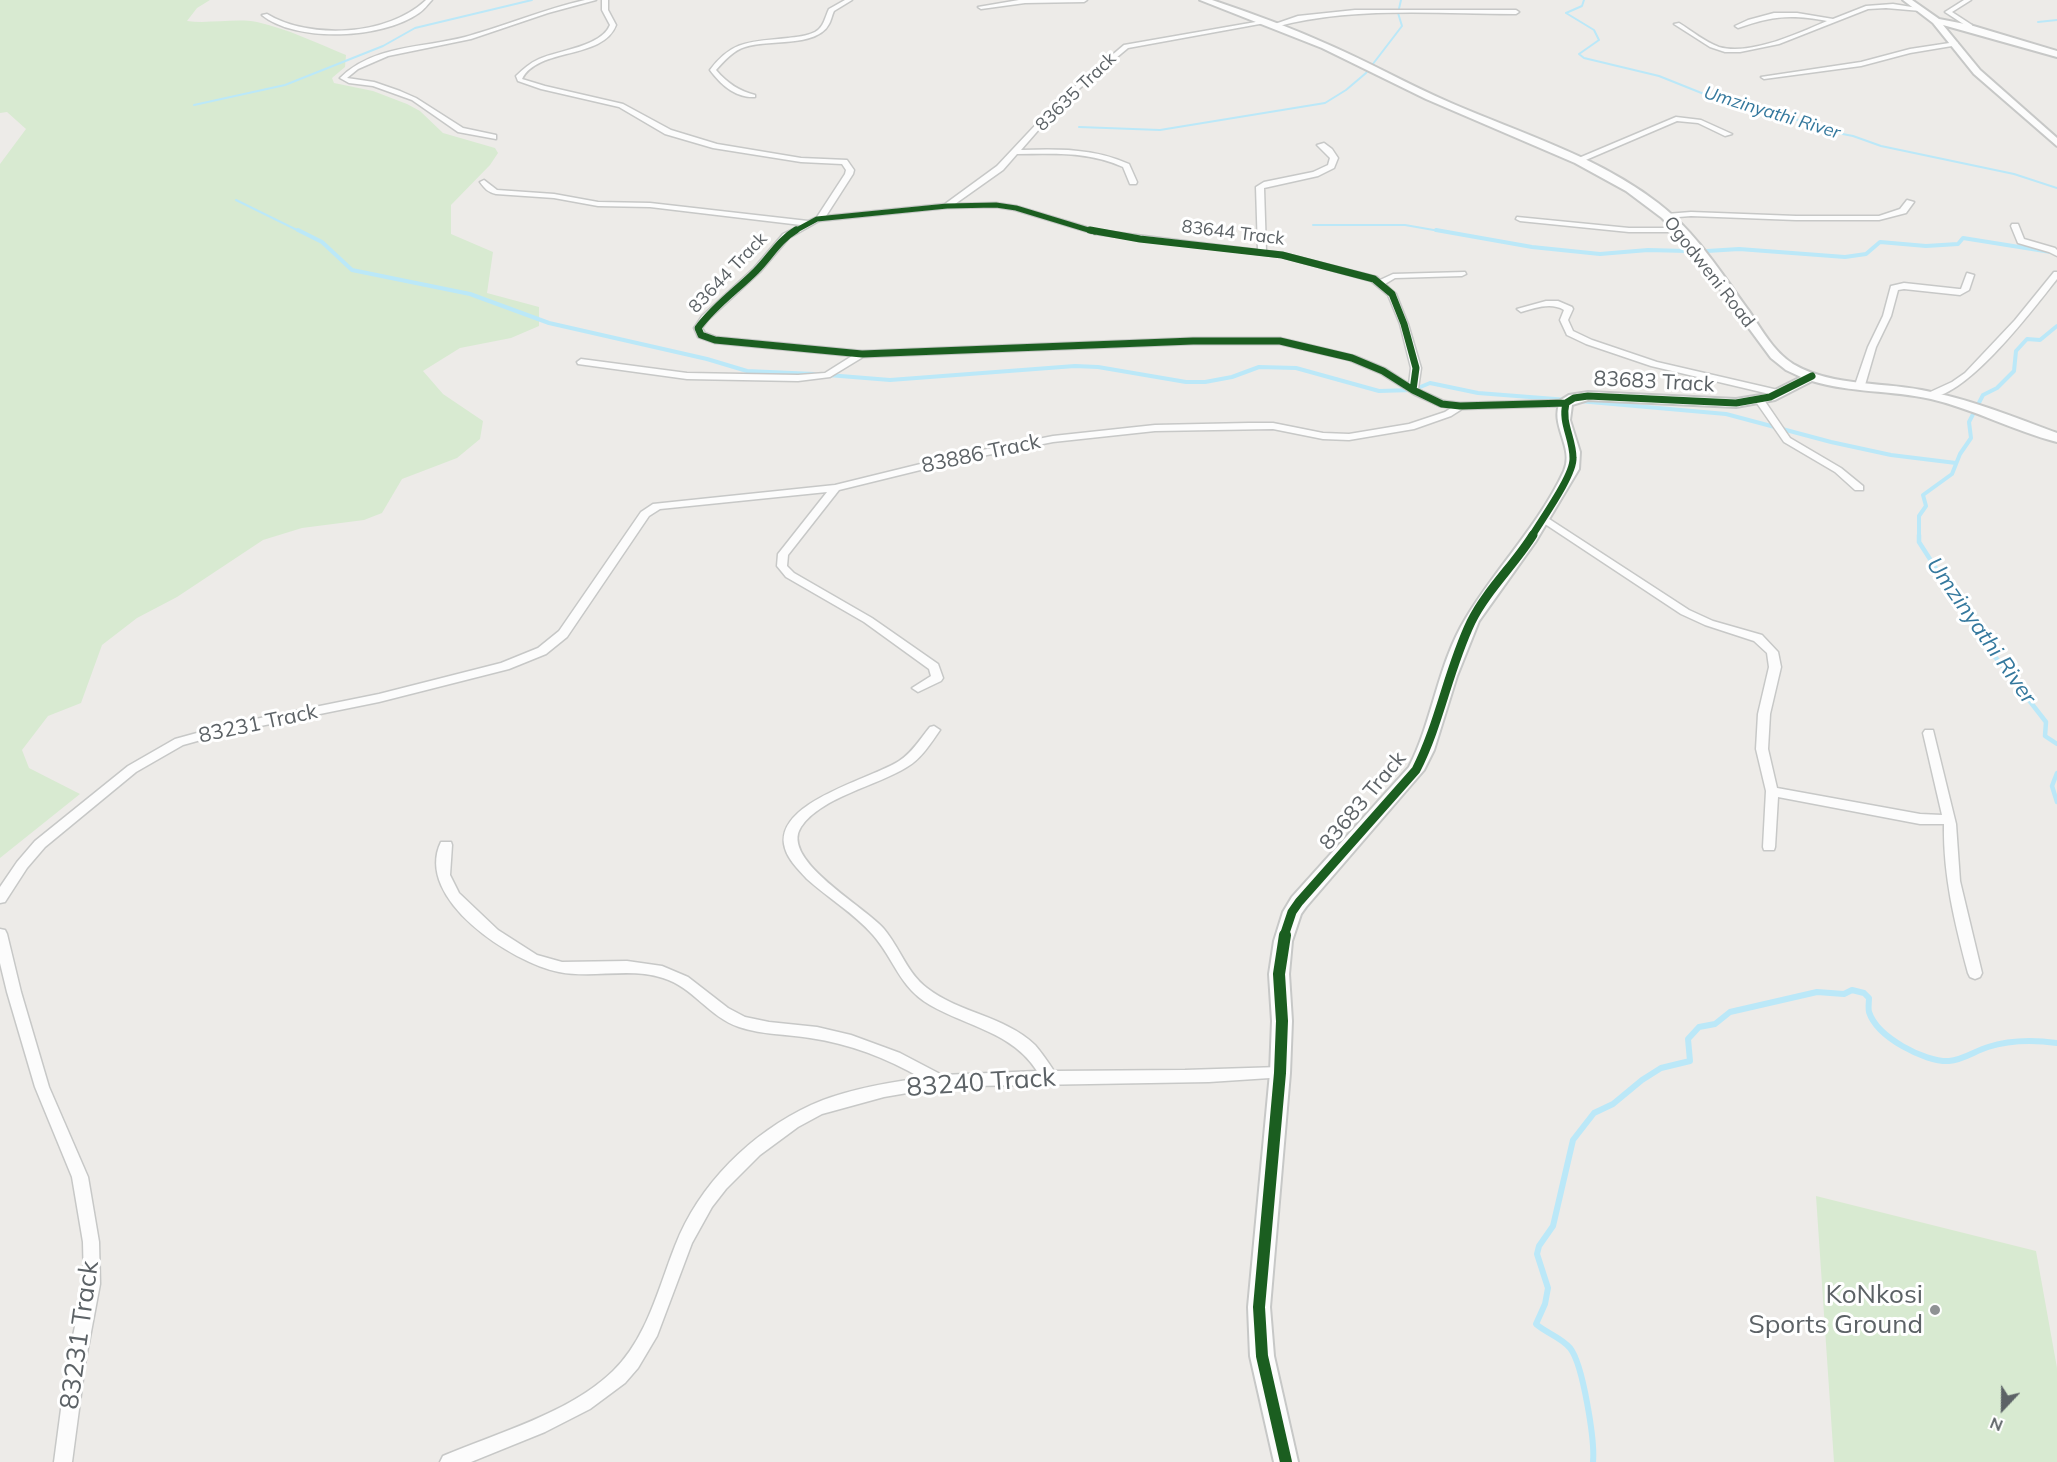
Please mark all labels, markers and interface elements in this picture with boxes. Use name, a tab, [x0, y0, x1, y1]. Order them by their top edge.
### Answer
street label: 83635 Track	[1031, 48, 1121, 136]
water label: Umzinyathi River	[1701, 82, 1843, 144]
street label: Ogodweni Road	[1659, 212, 1759, 332]
street label: 83644 Track	[1180, 216, 1286, 250]
street label: 83644 Track	[684, 228, 772, 318]
street label: 83683 Track	[1593, 366, 1715, 398]
street label: 83886 Track	[919, 429, 1043, 479]
water label: Umzinyathi River	[1921, 553, 2041, 709]
street label: 83231 Track	[196, 699, 320, 749]
street label: 83683 Track	[1314, 747, 1412, 855]
street label: 83240 Track	[905, 1062, 1057, 1104]
street label: 83231 Track	[54, 1259, 106, 1411]
place label: KoNkosi Sports Ground	[1748, 1279, 1923, 1340]
marker: KoNkosi Sports Ground	[1928, 1303, 1942, 1317]
north arrow	[1973, 1378, 2033, 1438]
text: N	[1987, 1413, 2006, 1436]

